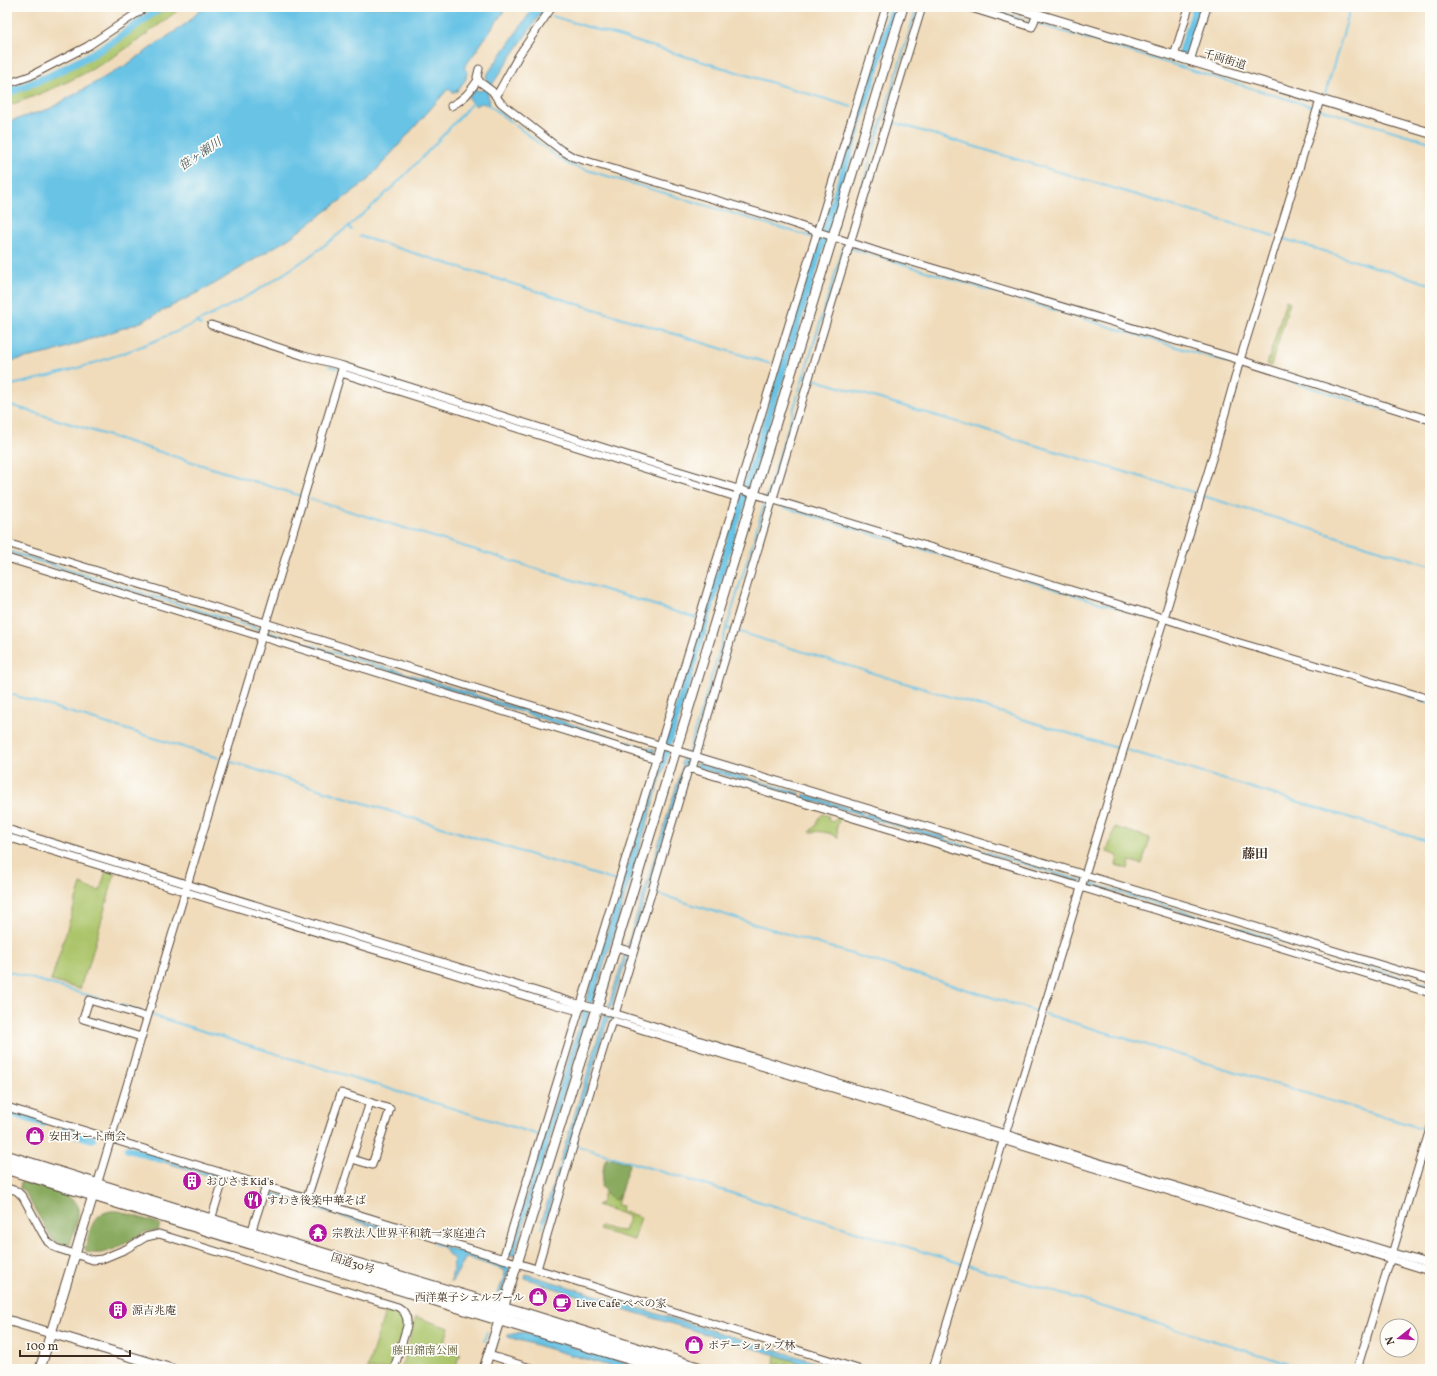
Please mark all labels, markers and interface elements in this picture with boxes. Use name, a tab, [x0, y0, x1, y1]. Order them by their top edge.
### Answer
street label: 千両街道	[1201, 47, 1248, 74]
water label: 笹ヶ瀬川	[176, 134, 227, 175]
district label: 藤田	[1242, 846, 1268, 864]
shop icon: 安田オート商会	[24, 1125, 46, 1147]
place label: 安田オート商会	[49, 1130, 126, 1145]
building icon: おひさまKid's	[181, 1170, 203, 1192]
place label: おひさまKid's	[206, 1175, 274, 1190]
restaurant icon: すわき後楽中華そば	[242, 1189, 264, 1211]
place label: すわき後楽中華そば	[267, 1194, 366, 1209]
temple icon: 宗教法人世界平和統一家庭連合	[307, 1222, 329, 1244]
place label: 宗教法人世界平和統一家庭連合	[332, 1227, 486, 1242]
street label: 国道30号	[329, 1251, 376, 1278]
shop icon: 西洋菓子シェルブール	[527, 1286, 549, 1308]
place label: 西洋菓子シェルブール	[415, 1291, 524, 1306]
cafe icon: Live Cafe ペペの家	[551, 1292, 573, 1314]
place label: Live Cafe ペペの家	[576, 1297, 666, 1312]
building icon: 源吉兆庵	[107, 1299, 129, 1321]
place label: 源吉兆庵	[132, 1304, 176, 1319]
north arrow	[1379, 1318, 1419, 1358]
scale bar	[20, 1332, 130, 1358]
shop icon: ボデーショップ林	[683, 1334, 705, 1356]
text: N	[1383, 1334, 1399, 1347]
text: 100 m	[26, 1339, 59, 1355]
place label: ボデーショップ林	[708, 1339, 796, 1354]
park label: 藤田錦南公園	[392, 1344, 458, 1359]

